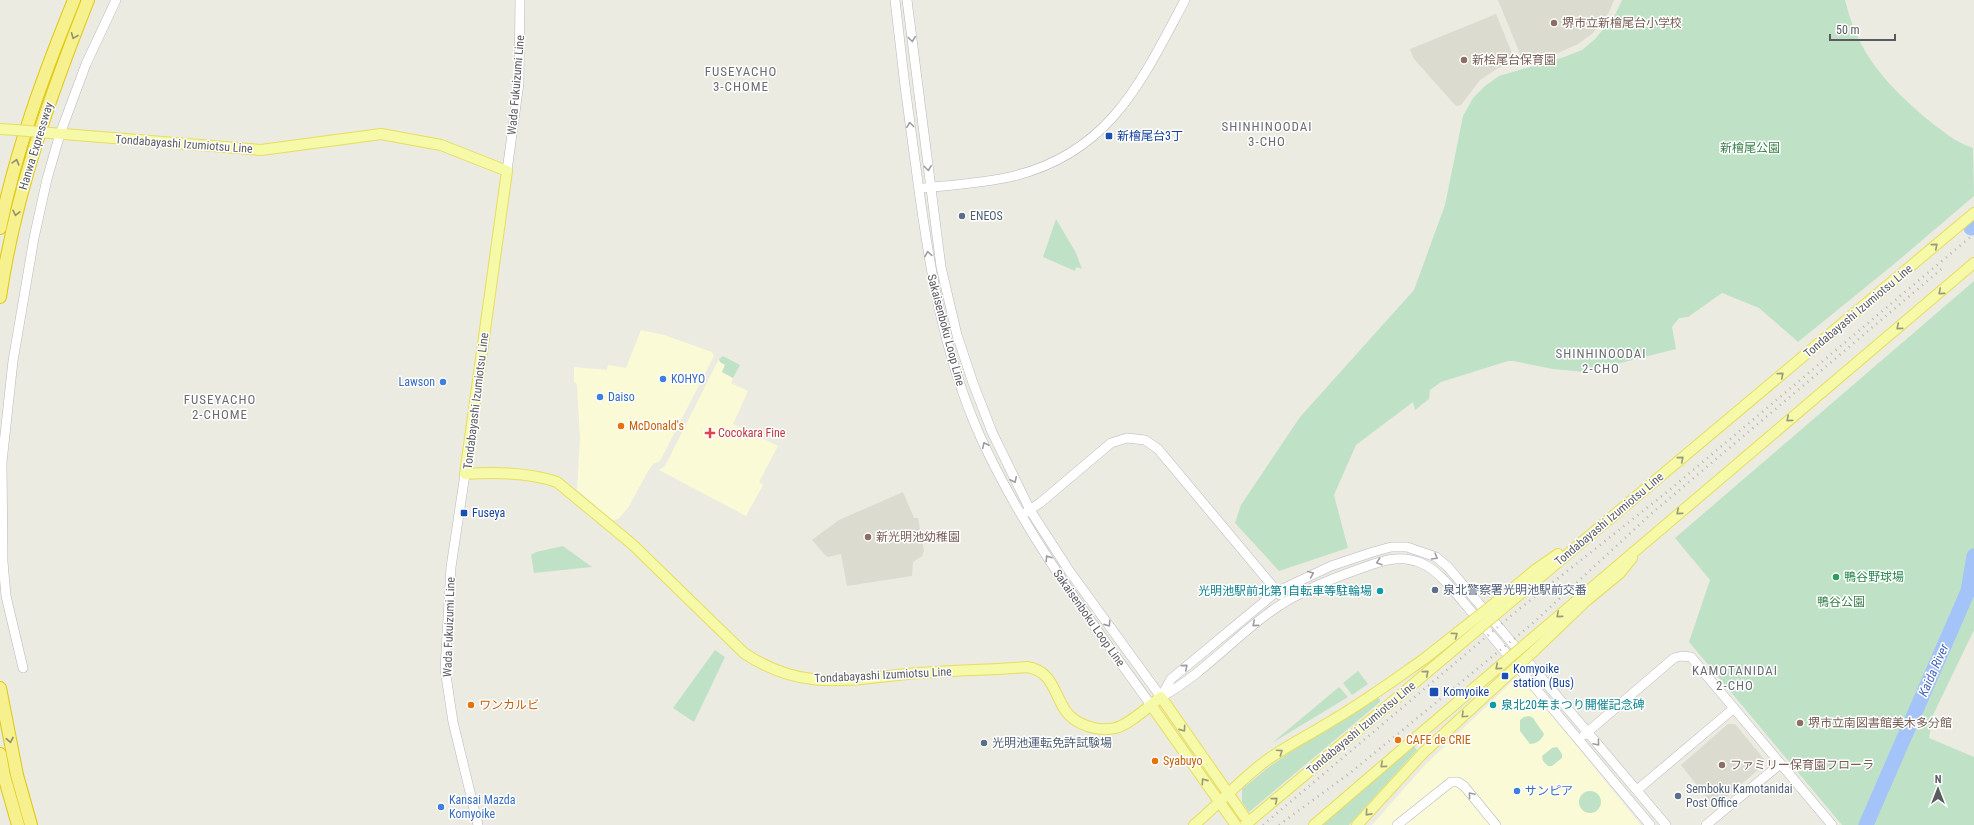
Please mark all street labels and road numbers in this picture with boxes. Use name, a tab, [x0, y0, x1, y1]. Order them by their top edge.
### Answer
street label: Wada Fukuizumi Line	[505, 34, 527, 135]
street label: Hanwa Expressway	[16, 100, 56, 192]
street label: Tondabayashi Izumiotsu Line	[115, 132, 253, 156]
street label: Tondabayashi Izumiotsu Line	[1801, 261, 1915, 361]
street label: Sakaisenboku Loop Line	[924, 273, 968, 388]
street label: Tondabayashi Izumiotsu Line	[461, 332, 491, 470]
street label: Tondabayashi Izumiotsu Line	[1552, 469, 1666, 569]
street label: Sakaisenboku Loop Line	[1050, 567, 1128, 669]
street label: Wada Fukuizumi Line	[440, 576, 458, 677]
street label: Tondabayashi Izumiotsu Line	[814, 664, 952, 686]
street label: Tondabayashi Izumiotsu Line	[1304, 678, 1418, 778]

